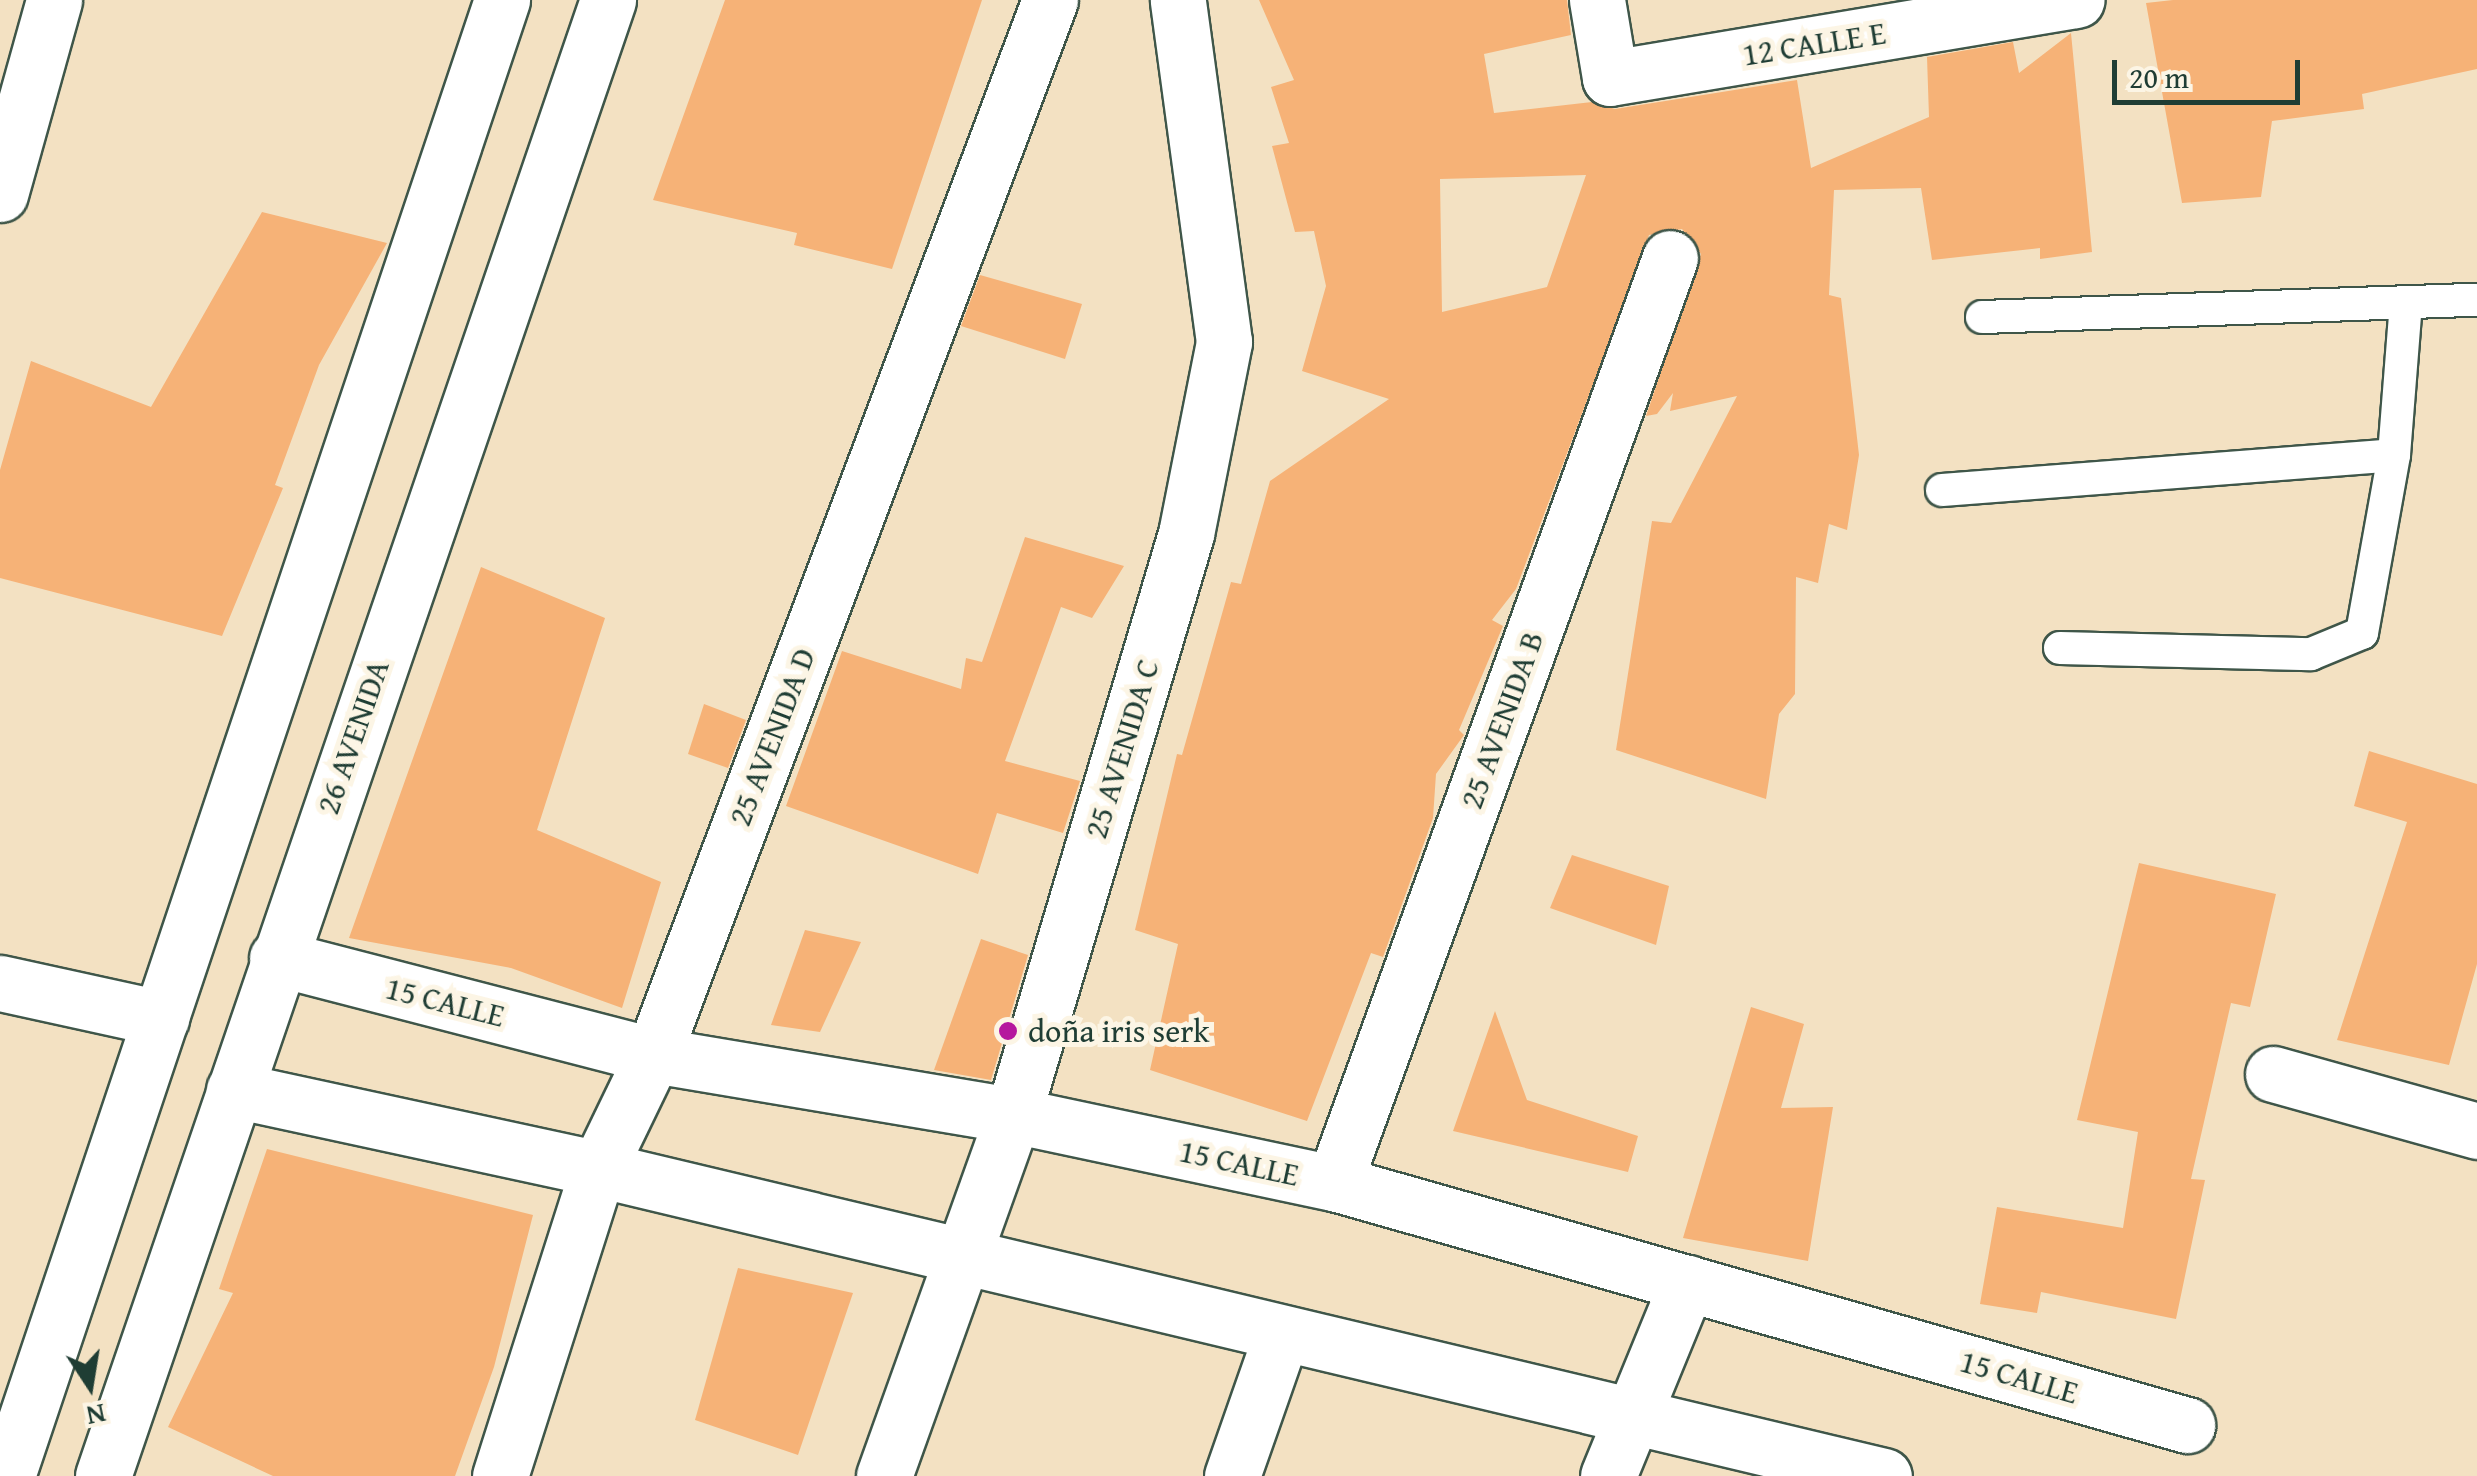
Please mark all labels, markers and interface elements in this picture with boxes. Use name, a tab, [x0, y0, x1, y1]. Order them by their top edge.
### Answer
street label: 12 CALLE E	[1740, 14, 1888, 74]
scale bar	[2117, 40, 2304, 102]
text: 20 m	[2129, 55, 2189, 99]
street label: 25 AVENIDA B	[1452, 626, 1552, 814]
street label: 25 AVENIDA D	[721, 643, 823, 831]
street label: 26 AVENIDA	[309, 655, 397, 819]
street label: 25 AVENIDA C	[1077, 655, 1167, 843]
street label: 15 CALLE	[382, 969, 508, 1035]
place label: doña iris serk	[1028, 1012, 1210, 1050]
marker: doña iris serk	[997, 1020, 1019, 1042]
street label: 15 CALLE	[1176, 1132, 1302, 1194]
north arrow	[40, 1336, 140, 1436]
street label: 15 CALLE	[1955, 1342, 2083, 1412]
text: N	[83, 1394, 110, 1438]

